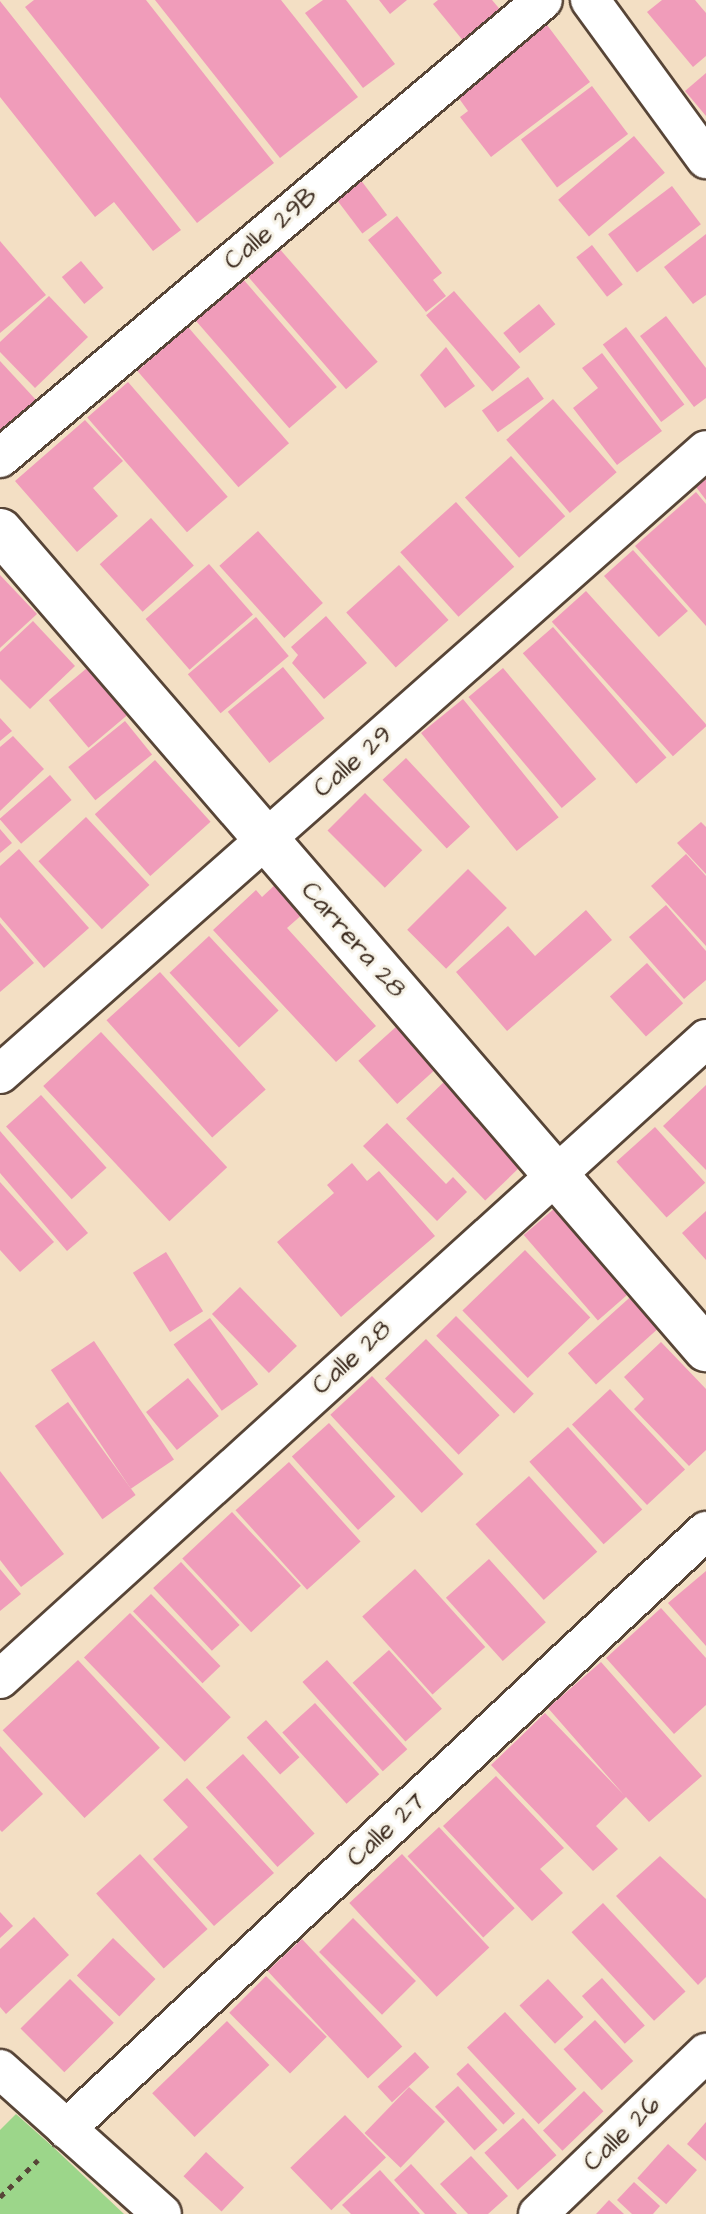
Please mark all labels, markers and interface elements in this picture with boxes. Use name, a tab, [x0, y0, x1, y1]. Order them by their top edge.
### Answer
street label: Calle 29B	[218, 181, 324, 277]
street label: Calle 29	[307, 719, 399, 805]
street label: Carrera 28	[294, 875, 412, 1005]
street label: Calle 28	[306, 1314, 398, 1402]
street label: Calle 27	[341, 1786, 431, 1874]
street label: Calle 26	[577, 2090, 667, 2178]

